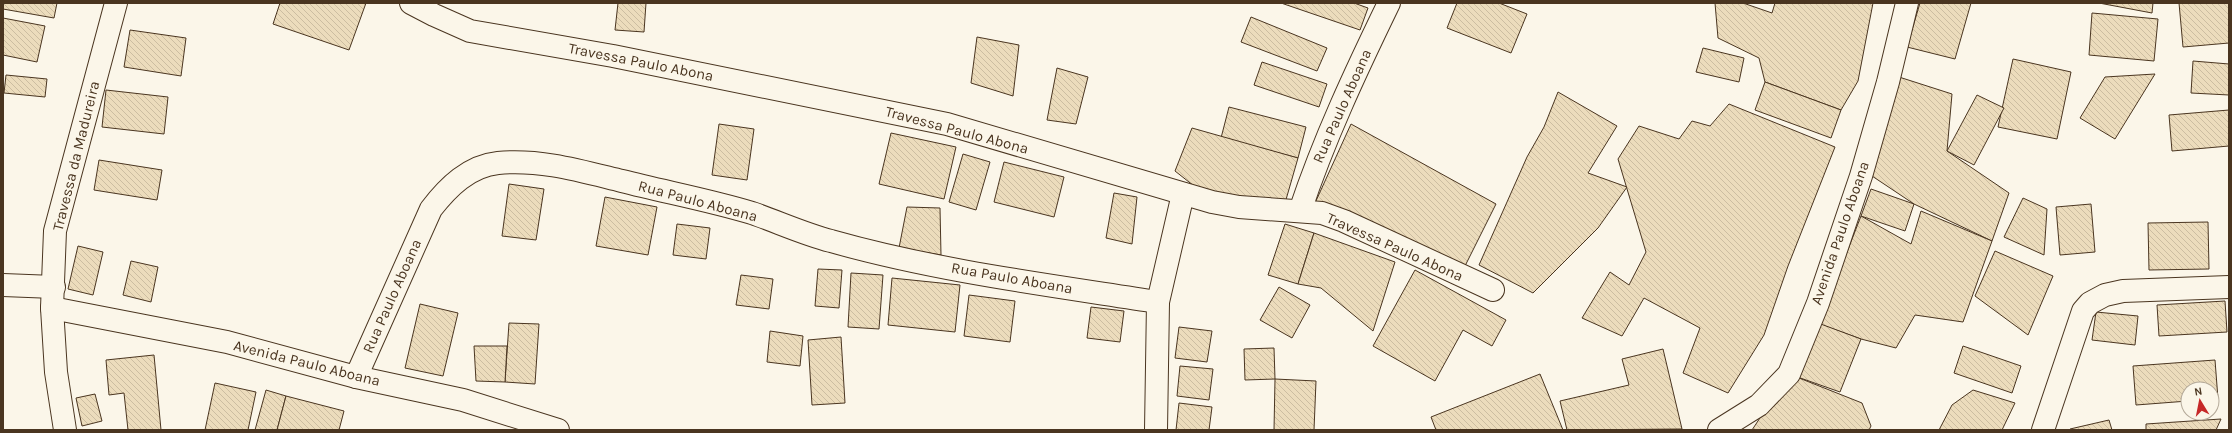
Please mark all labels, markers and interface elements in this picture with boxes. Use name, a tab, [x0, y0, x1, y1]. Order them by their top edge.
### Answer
street label: Travessa Paulo Abona	[567, 39, 715, 85]
street label: Rua Paulo Aboana	[1309, 46, 1375, 166]
street label: Travessa da Madureira	[49, 79, 103, 233]
street label: Travessa Paulo Abona	[883, 102, 1031, 158]
street label: Avenida Paulo Aboana	[1807, 159, 1873, 307]
street label: Rua Paulo Aboana	[636, 176, 760, 226]
street label: Travessa Paulo Abona	[1324, 209, 1466, 285]
street label: Rua Paulo Aboana	[359, 236, 425, 356]
street label: Rua Paulo Aboana	[950, 258, 1074, 298]
street label: Avenida Paulo Aboana	[232, 336, 382, 390]
north arrow	[2180, 381, 2220, 421]
text: N	[2193, 385, 2203, 399]

